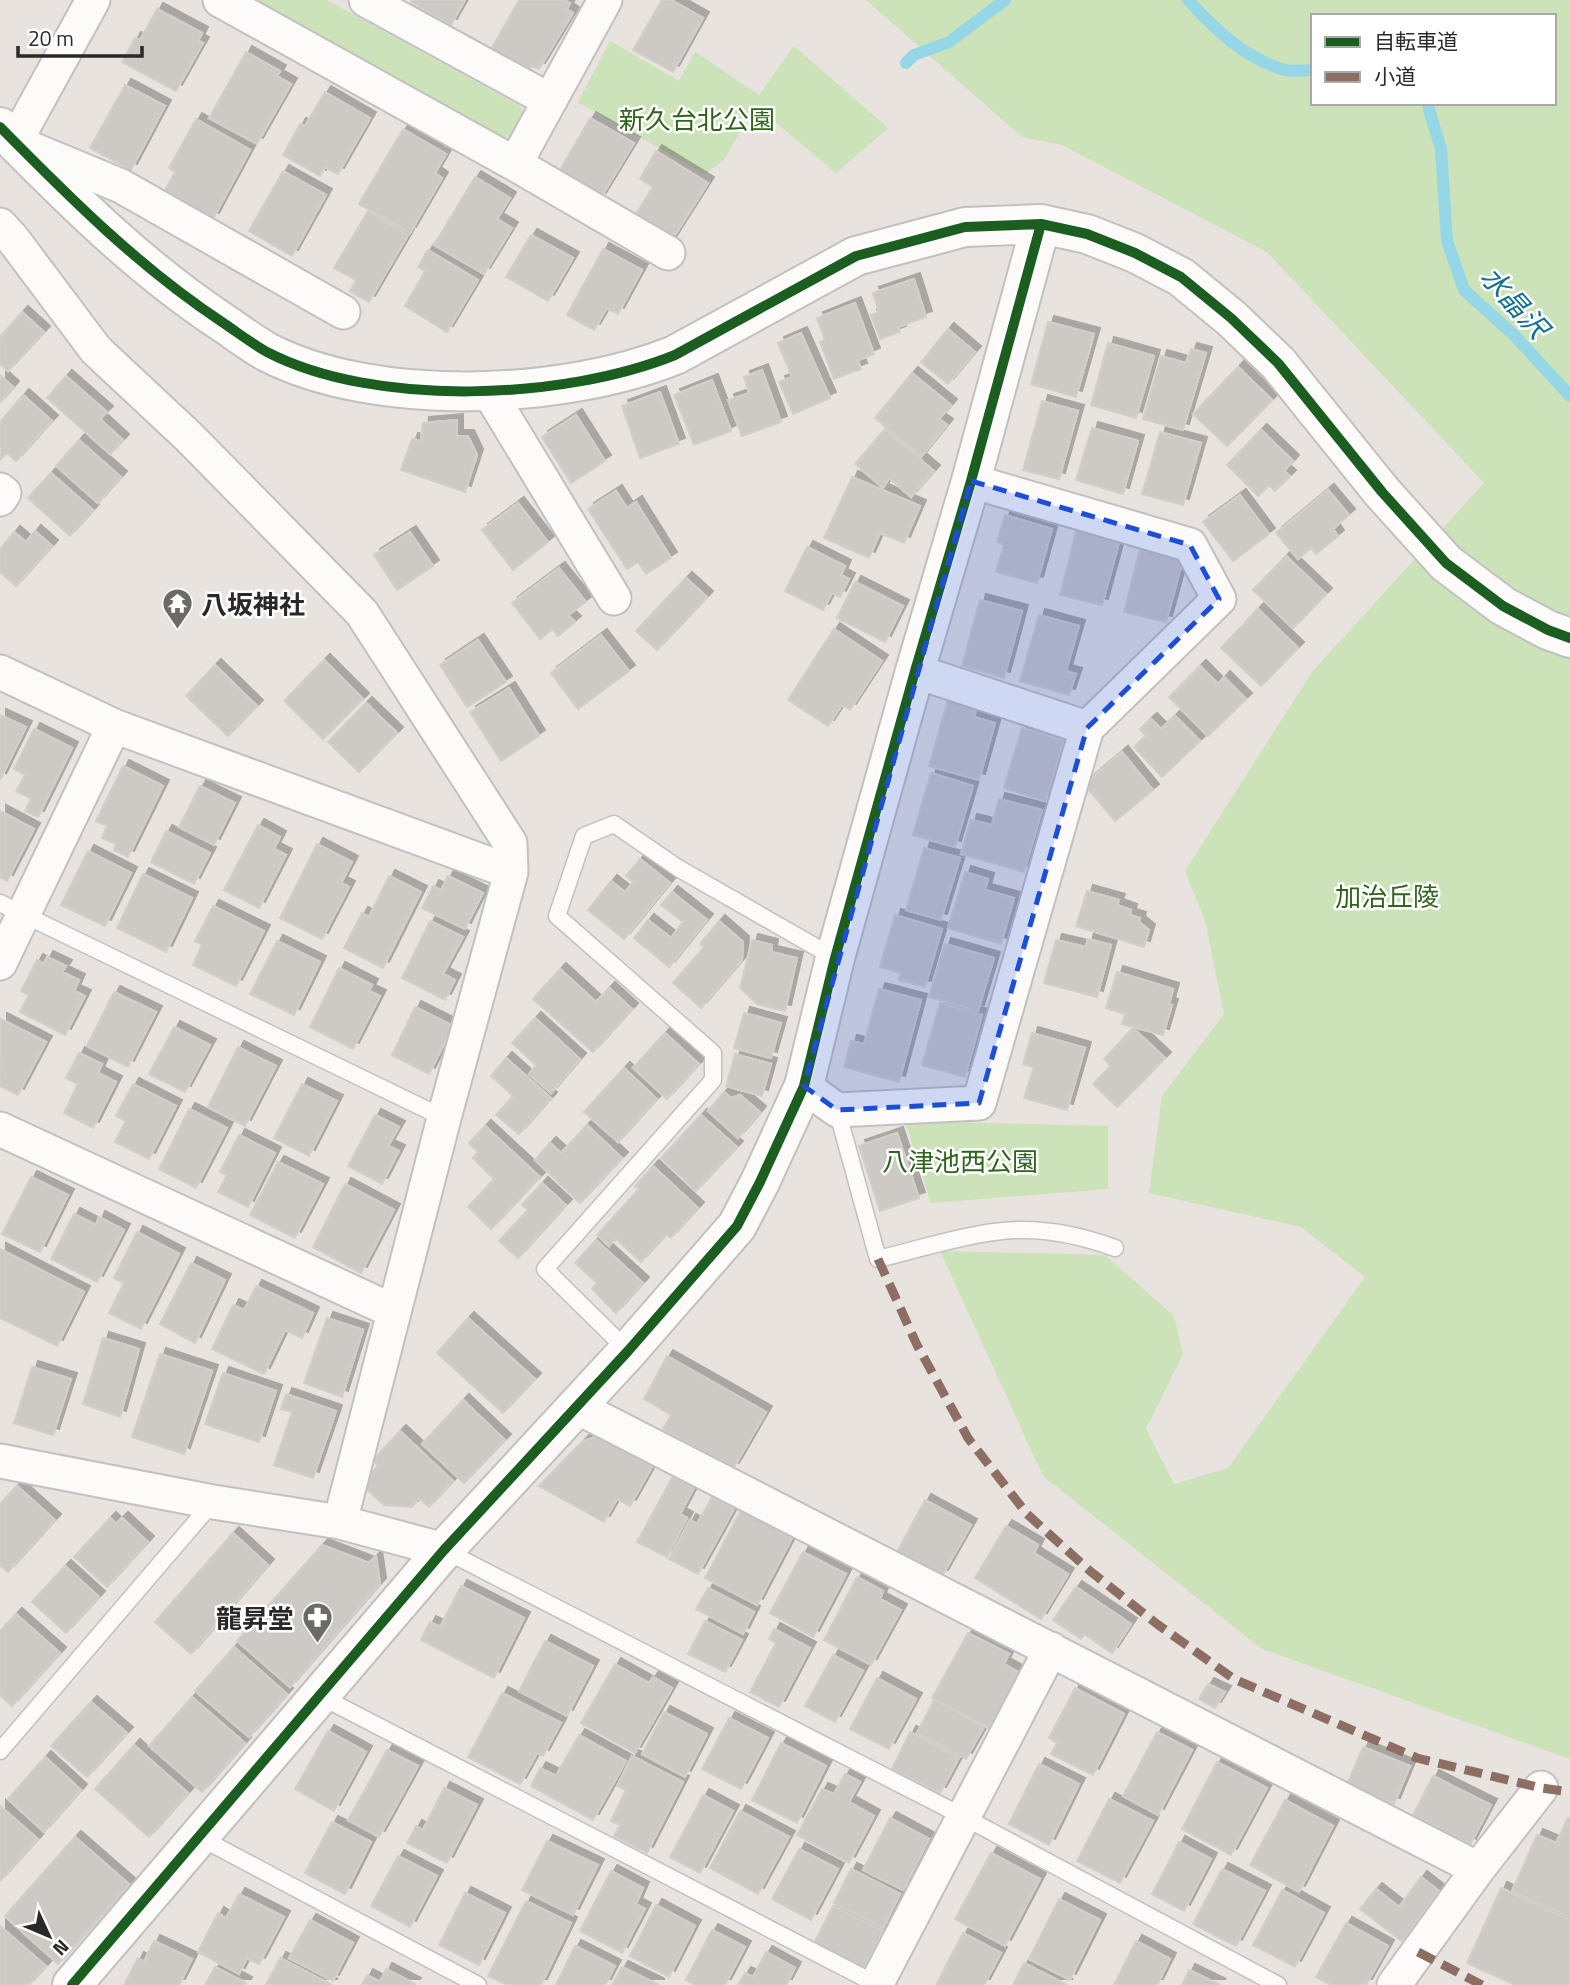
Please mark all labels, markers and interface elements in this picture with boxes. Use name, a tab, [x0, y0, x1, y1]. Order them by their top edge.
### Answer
scale bar	[18, 14, 142, 58]
legend	[1311, 14, 1556, 105]
text: 20 m	[28, 22, 74, 54]
text: 自転車道	[1374, 25, 1458, 57]
text: 小道	[1374, 60, 1416, 92]
park label: 新久台北公園	[619, 100, 775, 139]
water label: 水晶沢	[1471, 256, 1562, 351]
place label: 八坂神社	[201, 585, 305, 624]
temple icon: 八坂神社	[161, 587, 195, 631]
park label: 加治丘陵	[1335, 877, 1439, 916]
park label: 八津池西公園	[882, 1142, 1038, 1181]
place label: 龍昇堂	[216, 1599, 294, 1638]
pharmacy icon: 龍昇堂	[300, 1601, 334, 1645]
north arrow	[14, 1901, 84, 1971]
text: N	[47, 1933, 77, 1963]

